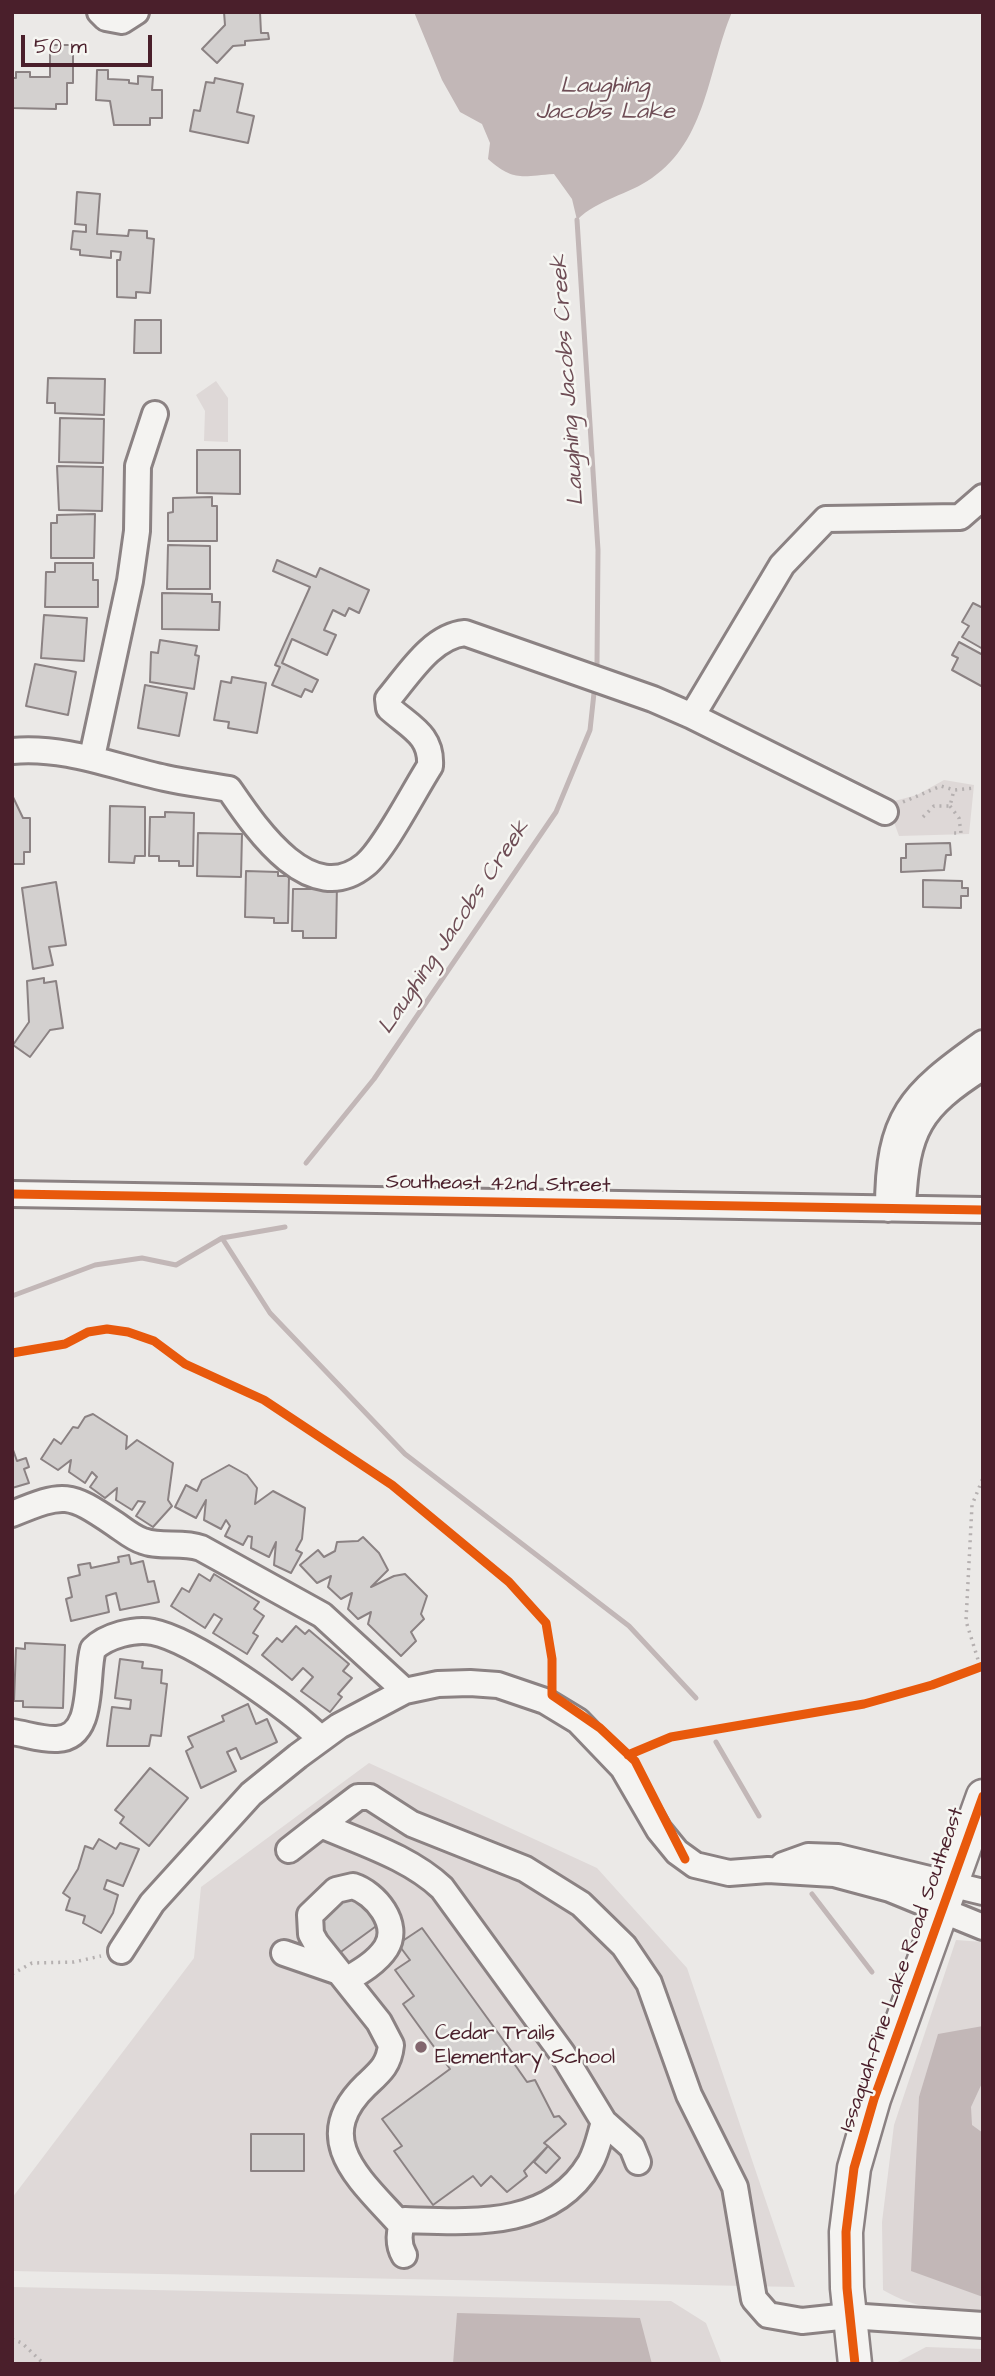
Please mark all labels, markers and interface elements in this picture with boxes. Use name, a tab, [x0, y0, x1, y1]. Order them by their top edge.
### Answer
scale bar	[24, 21, 156, 65]
text: 50 m	[34, 32, 87, 61]
water label: Laughing Jacobs Lake	[535, 73, 675, 127]
water label: Laughing Jacobs Creek	[546, 254, 592, 506]
water label: Laughing Jacobs Creek	[373, 816, 537, 1040]
street label: Southeast 42nd Street	[385, 1170, 611, 1200]
street label: Issaquah-Pine Lake Road Southeast	[836, 1805, 970, 2135]
place label: Cedar Trails Elementary School	[435, 2022, 615, 2072]
marker: Cedar Trails Elementary School	[413, 2039, 429, 2055]

